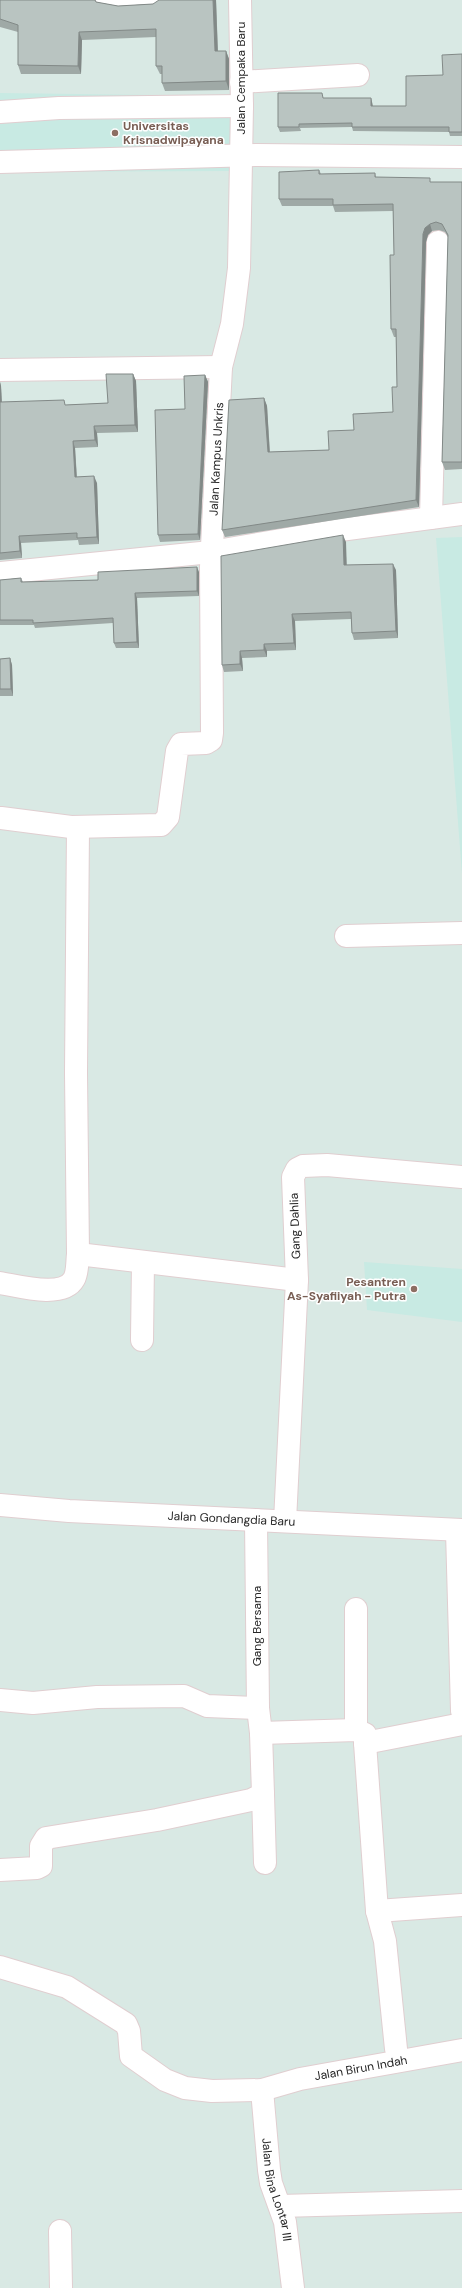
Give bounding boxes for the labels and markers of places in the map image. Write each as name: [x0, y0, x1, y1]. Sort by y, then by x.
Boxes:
place label: Universitas Krisnadwipayana: [123, 118, 224, 148]
marker: Universitas Krisnadwipayana: [110, 128, 120, 138]
place label: Pesantren As-Syafiiyah - Putra: [287, 1274, 406, 1304]
marker: Pesantren As-Syafiiyah - Putra: [409, 1284, 419, 1294]

